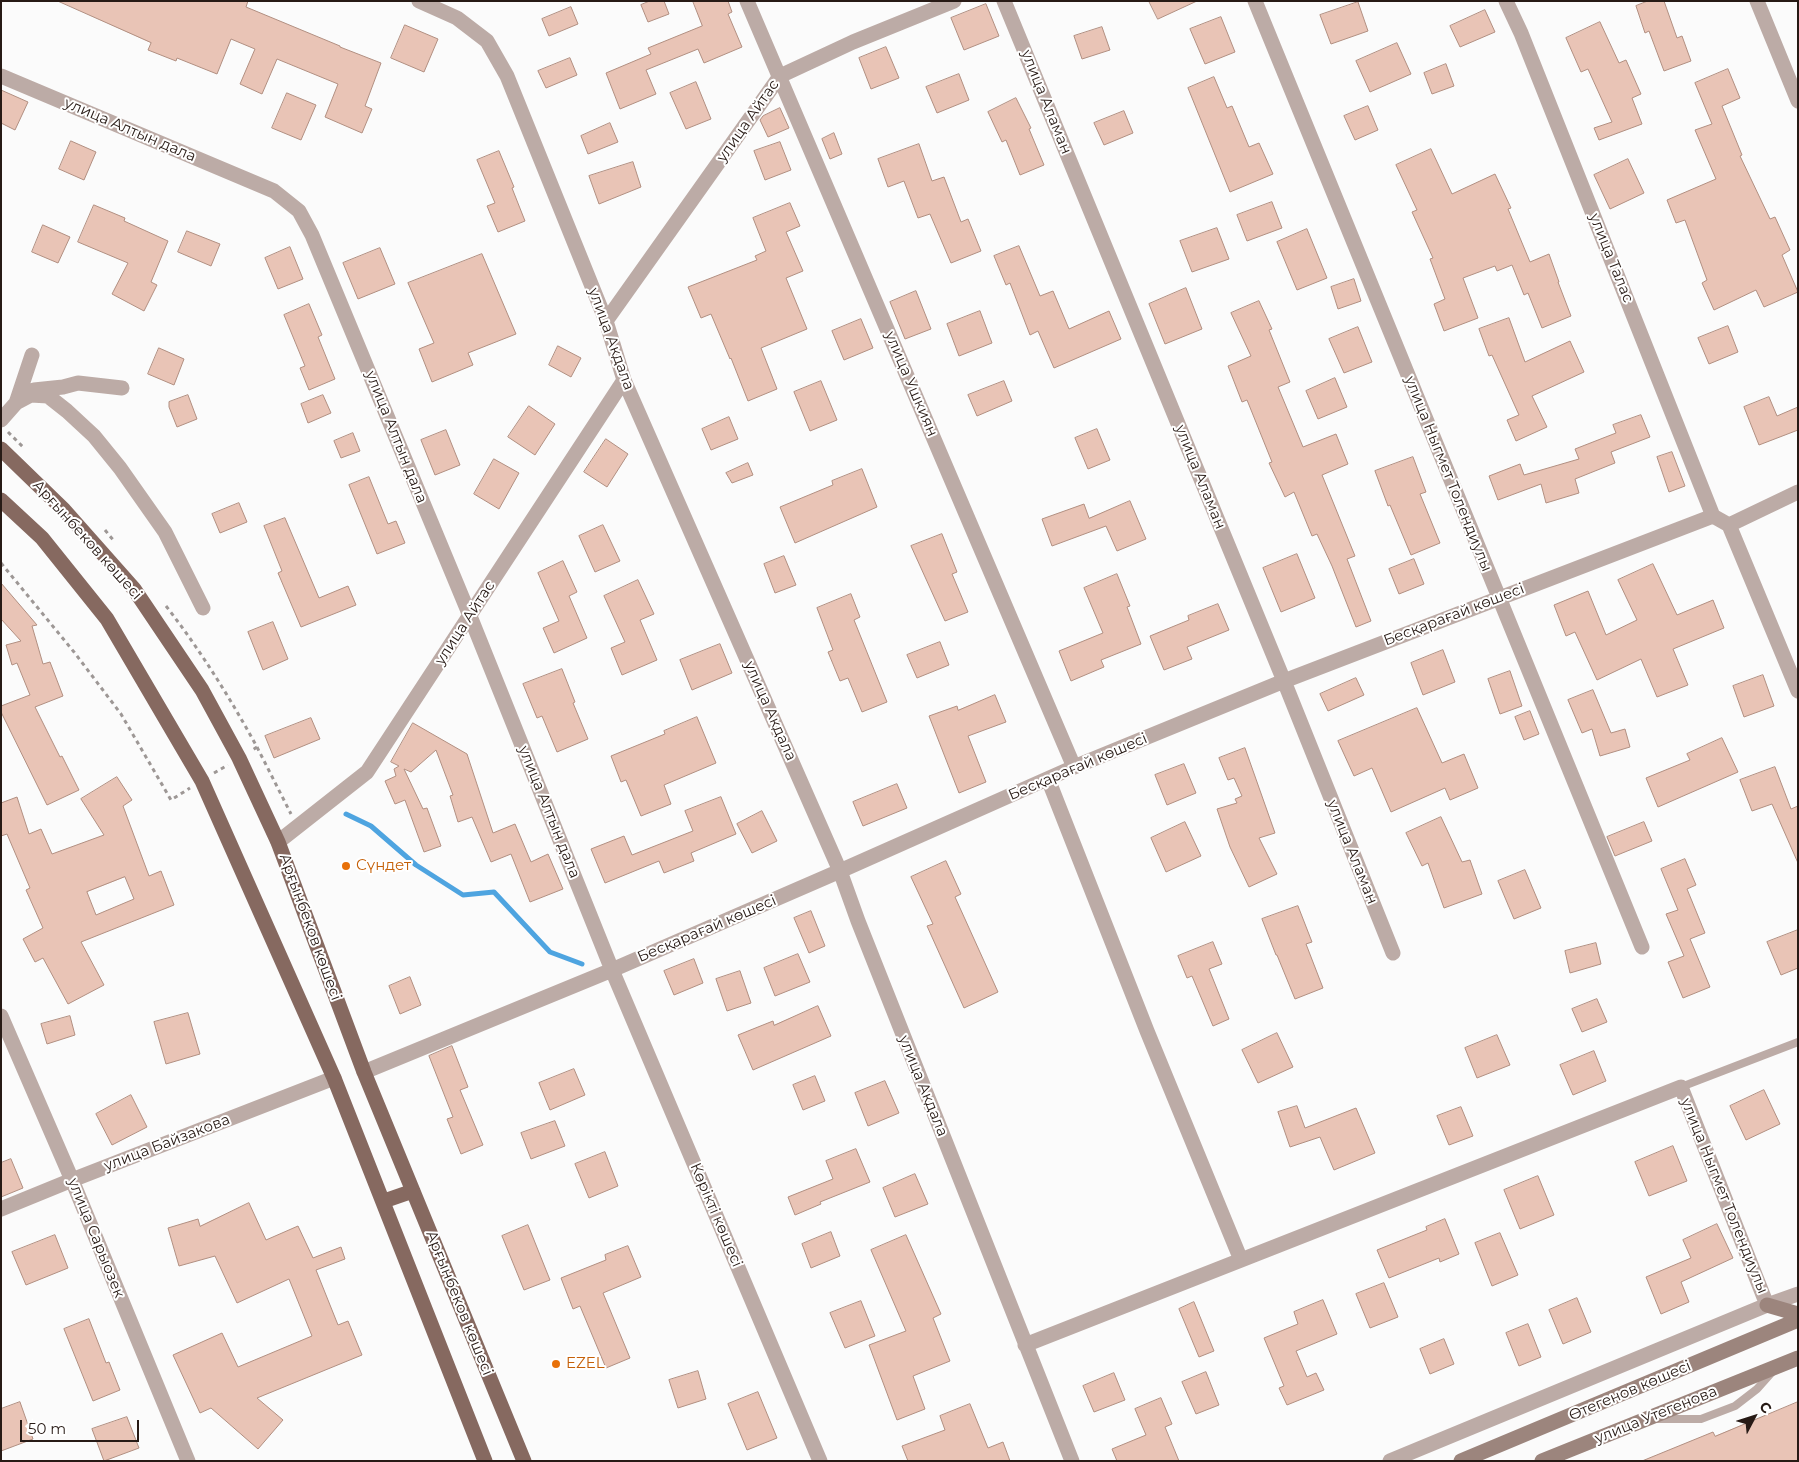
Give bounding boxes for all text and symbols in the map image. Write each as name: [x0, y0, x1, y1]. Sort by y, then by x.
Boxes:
street label: улица Аламан: [1017, 47, 1075, 157]
street label: улица Айтас: [713, 76, 783, 166]
street label: улица Алтын дала: [62, 94, 198, 166]
street label: улица Талас: [1585, 211, 1637, 305]
street label: улица Акдала: [584, 285, 638, 393]
street label: улица Ушкиян: [881, 329, 941, 439]
street label: улица Алтын дала: [361, 368, 431, 506]
street label: улица Ныгмет Толендиулы: [1400, 374, 1496, 574]
street label: улица Аламан: [1171, 422, 1229, 532]
street label: Арғынбеков көшесі: [29, 476, 145, 604]
street label: улица Айтас: [431, 578, 499, 668]
street label: Бесқарағай көшесі: [1381, 580, 1527, 650]
street label: улица Акдала: [740, 658, 800, 764]
street label: Бесқарағай көшесі: [1006, 730, 1150, 804]
street label: улица Алтын дала: [514, 743, 584, 881]
street label: улица Аламан: [1323, 797, 1381, 907]
street label: Арғынбеков көшесі: [275, 851, 345, 1003]
place label: Сүндет: [356, 857, 411, 875]
marker: Сүндет: [340, 860, 352, 872]
street label: Бесқарағай көшесі: [635, 892, 779, 966]
street label: улица Акдала: [895, 1033, 951, 1139]
street label: улица Ныгмет Толендиулы: [1676, 1096, 1772, 1296]
street label: улица Байзакова: [102, 1111, 232, 1175]
street label: Көрікті көшесі: [686, 1160, 746, 1270]
street label: улица Сарыозек: [64, 1175, 128, 1301]
street label: Арғынбеков көшесі: [422, 1228, 496, 1378]
place label: EZEL: [566, 1355, 605, 1373]
street label: Өтегенов көшесі: [1566, 1357, 1694, 1425]
marker: EZEL: [550, 1358, 562, 1370]
street label: улица Утегенова: [1592, 1382, 1720, 1448]
north arrow: [1729, 1392, 1779, 1442]
text: С: [1755, 1398, 1776, 1417]
scale bar: [22, 1410, 141, 1442]
text: 50 m: [28, 1419, 66, 1438]

